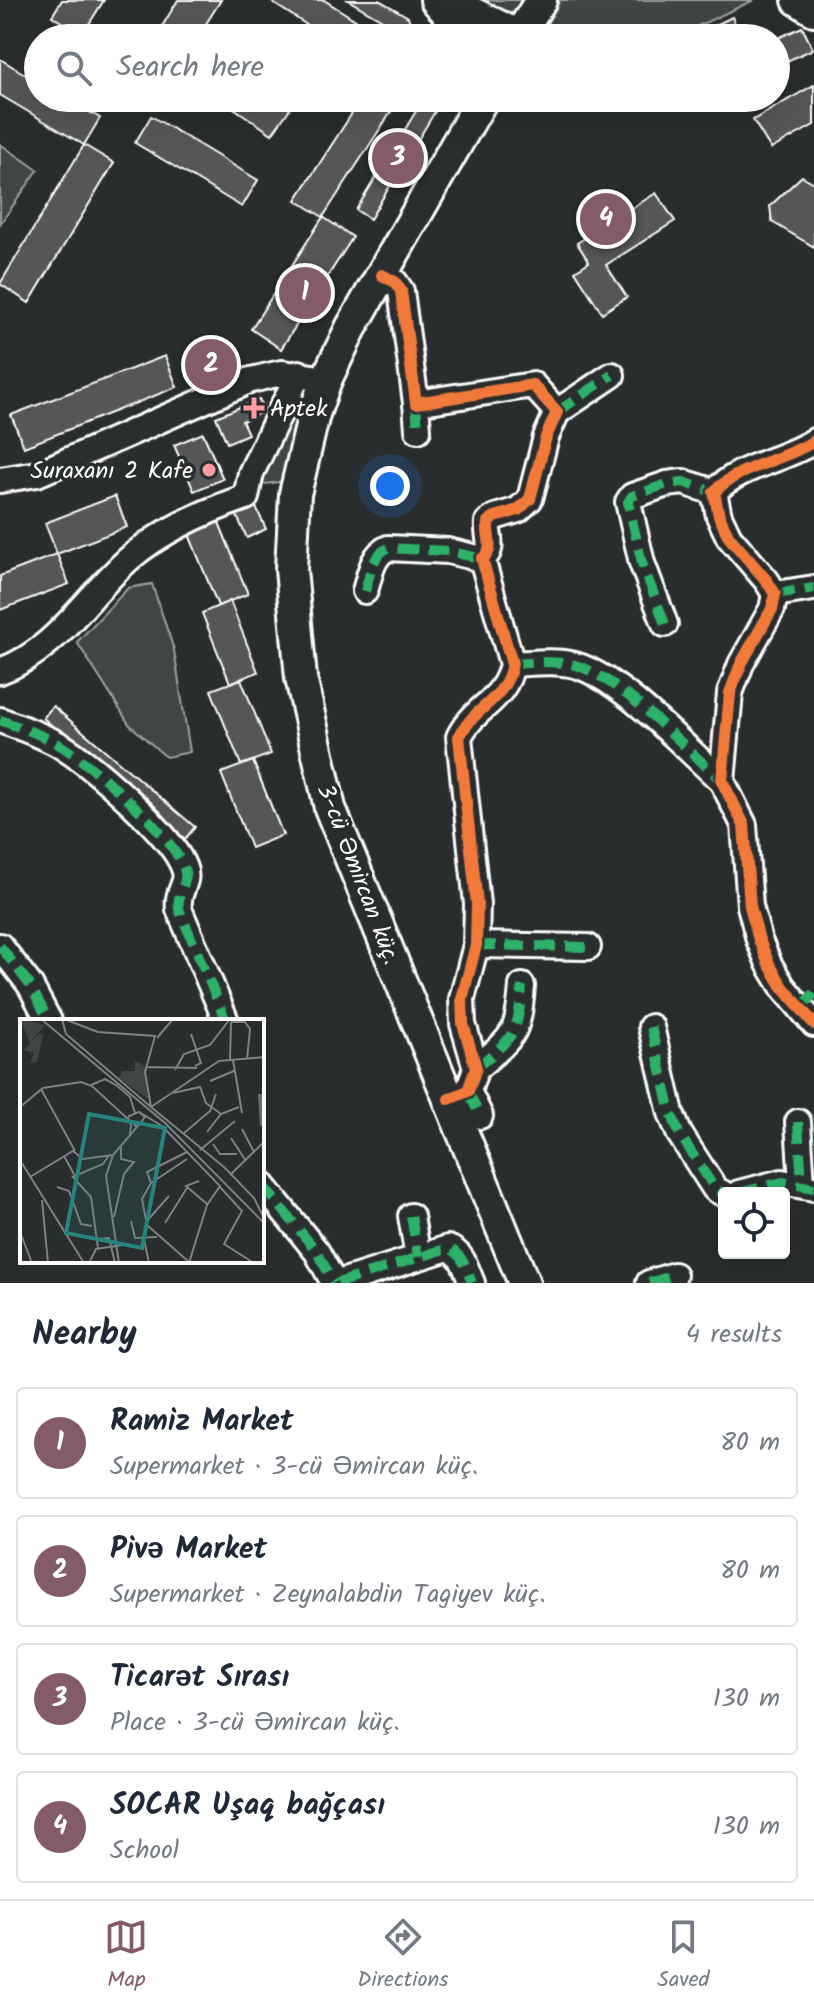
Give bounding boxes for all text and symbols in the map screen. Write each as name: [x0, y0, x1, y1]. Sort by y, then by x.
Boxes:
search box: [24, 24, 790, 112]
text: Search here: [116, 44, 264, 92]
icon: search: [52, 46, 96, 90]
pin: 3: [372, 128, 424, 188]
pin: 4: [580, 189, 632, 249]
pin: 1: [279, 263, 331, 323]
pin: 2: [185, 335, 237, 395]
place label: Aptek: [270, 390, 328, 429]
marker: Aptek: [245, 399, 263, 417]
place label: Suraxanı 2 Kafe: [31, 452, 193, 491]
marker: Suraxanı 2 Kafe: [200, 461, 218, 479]
your location: [370, 466, 410, 506]
street label: 3-cü Əmircan küç.: [305, 778, 410, 971]
inset map: [20, 1019, 264, 1263]
map controls: [718, 1187, 790, 1259]
button: locate: [718, 1187, 790, 1259]
text: Nearby: [32, 1308, 137, 1362]
text: 4 results: [686, 1314, 782, 1356]
text: Ramiz Market: [110, 1398, 293, 1446]
text: 1: [56, 1422, 64, 1464]
text: 80 m: [720, 1422, 780, 1464]
text: Supermarket · 3-cü Əmircan küç.: [110, 1446, 478, 1488]
text: Pivə Market: [110, 1526, 267, 1574]
text: 2: [52, 1550, 68, 1592]
text: 80 m: [720, 1550, 780, 1592]
text: Supermarket · Zeynalabdin Tagiyev küç.: [110, 1574, 546, 1616]
text: Ticarət Sırası: [110, 1654, 289, 1702]
text: 3: [53, 1678, 67, 1720]
text: 130 m: [713, 1678, 780, 1720]
text: Place · 3-cü Əmircan küç.: [110, 1702, 400, 1744]
text: SOCAR Uşaq bağçası: [110, 1782, 385, 1830]
text: 4: [53, 1806, 67, 1848]
text: 130 m: [713, 1806, 780, 1848]
text: School: [110, 1830, 179, 1872]
tab: Map: [104, 1915, 148, 1998]
tab: Directions: [357, 1915, 449, 1998]
tab: Saved: [657, 1915, 710, 1998]

